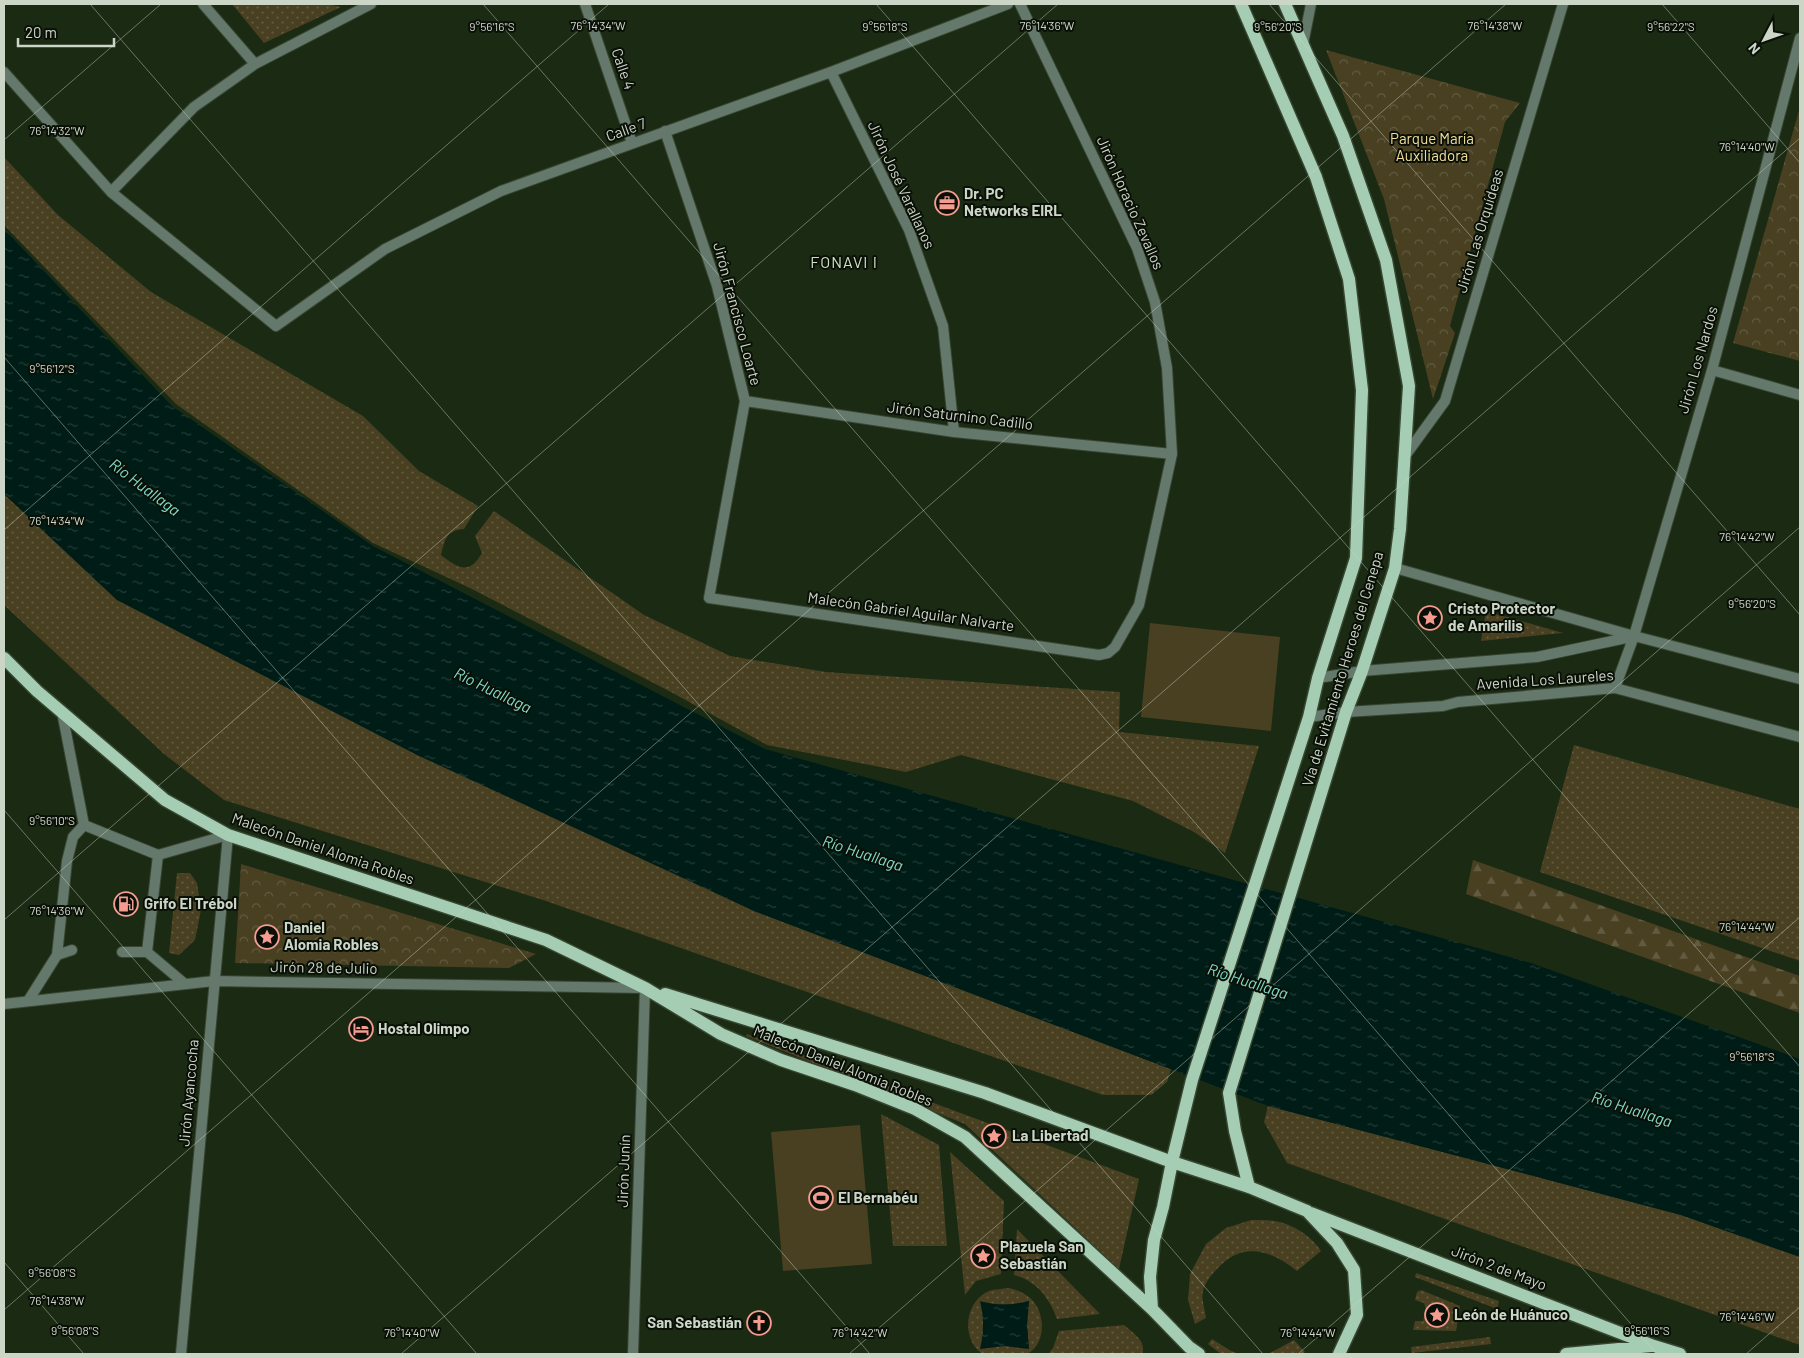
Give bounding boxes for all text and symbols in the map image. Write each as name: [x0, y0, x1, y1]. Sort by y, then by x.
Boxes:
scale bar: [18, 15, 114, 47]
north arrow: [1739, 15, 1789, 65]
text: 76°14'34"W: [571, 18, 626, 32]
text: 76°14'36"W: [1020, 18, 1075, 32]
text: 76°14'38"W: [1468, 18, 1523, 32]
text: 9°56'16"S: [469, 19, 515, 33]
text: 9°56'18"S: [862, 19, 908, 33]
text: 9°56'20"S: [1254, 19, 1302, 33]
text: 9°56'22"S: [1647, 19, 1695, 33]
text: 20 m: [25, 23, 57, 41]
text: N: [1744, 40, 1763, 58]
street label: Calle 4: [608, 45, 639, 92]
street label: Calle 7: [603, 113, 648, 145]
street label: Jirón José Varallanos: [864, 118, 939, 251]
text: 76°14'32"W: [30, 123, 85, 137]
park label: Parque María Auxiliadora: [1390, 129, 1474, 164]
street label: Jirón Horacio Zevallos: [1093, 133, 1168, 272]
text: 76°14'40"W: [1719, 139, 1775, 153]
street label: Jirón Las Orquídeas: [1452, 167, 1506, 295]
place label: Dr. PC Networks EIRL: [964, 184, 1062, 219]
office icon: Dr. PC Networks EIRL: [934, 190, 960, 216]
street label: Jirón Francisco Loarte: [710, 240, 766, 387]
district label: FONAVI I: [810, 252, 878, 271]
street label: Jirón Los Nardos: [1673, 304, 1721, 415]
text: 9°56'12"S: [29, 361, 75, 375]
street label: Jirón Saturnino Cadillo: [886, 397, 1034, 433]
water label: Río Huallaga: [106, 454, 184, 519]
text: 76°14'34"W: [30, 513, 85, 527]
text: 76°14'42"W: [1719, 529, 1775, 543]
street label: Vía de Evitamiento Heroes del Cenepa: [1298, 549, 1386, 788]
street label: Malecón Gabriel Aguilar Nalvarte: [807, 588, 1016, 634]
text: 9°56'20"S: [1728, 596, 1776, 610]
place label: Cristo Protector de Amarilis: [1448, 599, 1556, 634]
place icon: Cristo Protector de Amarilis: [1417, 605, 1443, 631]
water label: Río Huallaga: [451, 663, 535, 716]
street label: Avenida Los Laureles: [1476, 665, 1614, 693]
street label: Malecón Daniel Alomia Robles: [230, 808, 417, 888]
text: 9°56'10"S: [29, 813, 75, 827]
water label: Río Huallaga: [820, 831, 906, 874]
fuel station icon: Grifo El Trébol: [113, 891, 139, 917]
place label: Grifo El Trébol: [144, 894, 237, 912]
text: 76°14'36"W: [30, 903, 85, 917]
place label: Daniel Alomia Robles: [284, 918, 379, 953]
text: 76°14'44"W: [1719, 919, 1775, 933]
place icon: Daniel Alomia Robles: [254, 924, 280, 950]
street label: Jirón 28 de Julio: [270, 957, 378, 977]
water label: Río Huallaga: [1205, 959, 1291, 1002]
hotel icon: Hostal Olimpo: [348, 1016, 374, 1042]
place label: Hostal Olimpo: [378, 1019, 470, 1037]
street label: Malecón Daniel Alomia Robles: [751, 1021, 936, 1109]
street label: Jirón Ayancocha: [174, 1039, 202, 1147]
text: 9°56'18"S: [1729, 1049, 1775, 1063]
water label: Río Huallaga: [1589, 1087, 1675, 1130]
place icon: La Libertad: [981, 1123, 1007, 1149]
place label: La Libertad: [1012, 1126, 1089, 1144]
street label: Jirón Junín: [613, 1134, 633, 1208]
sports icon: El Bernabéu: [808, 1185, 834, 1211]
place label: El Bernabéu: [838, 1188, 918, 1206]
place label: Plazuela San Sebastián: [1000, 1237, 1083, 1272]
street label: Jirón 2 de Mayo: [1449, 1241, 1549, 1293]
place icon: Plazuela San Sebastián: [970, 1243, 996, 1269]
text: 9°56'08"S: [28, 1265, 76, 1279]
text: 76°14'38"W: [30, 1293, 85, 1307]
place icon: León de Huánuco: [1424, 1302, 1450, 1328]
place label: León de Huánuco: [1454, 1305, 1568, 1323]
text: 76°14'46"W: [1719, 1309, 1775, 1323]
church icon: San Sebastián: [746, 1310, 772, 1336]
place label: San Sebastián: [647, 1313, 742, 1331]
text: 9°56'08"S: [51, 1323, 99, 1337]
text: 9°56'16"S: [1624, 1323, 1670, 1337]
text: 76°14'40"W: [384, 1325, 440, 1339]
text: 76°14'42"W: [832, 1325, 888, 1339]
text: 76°14'44"W: [1280, 1325, 1336, 1339]

